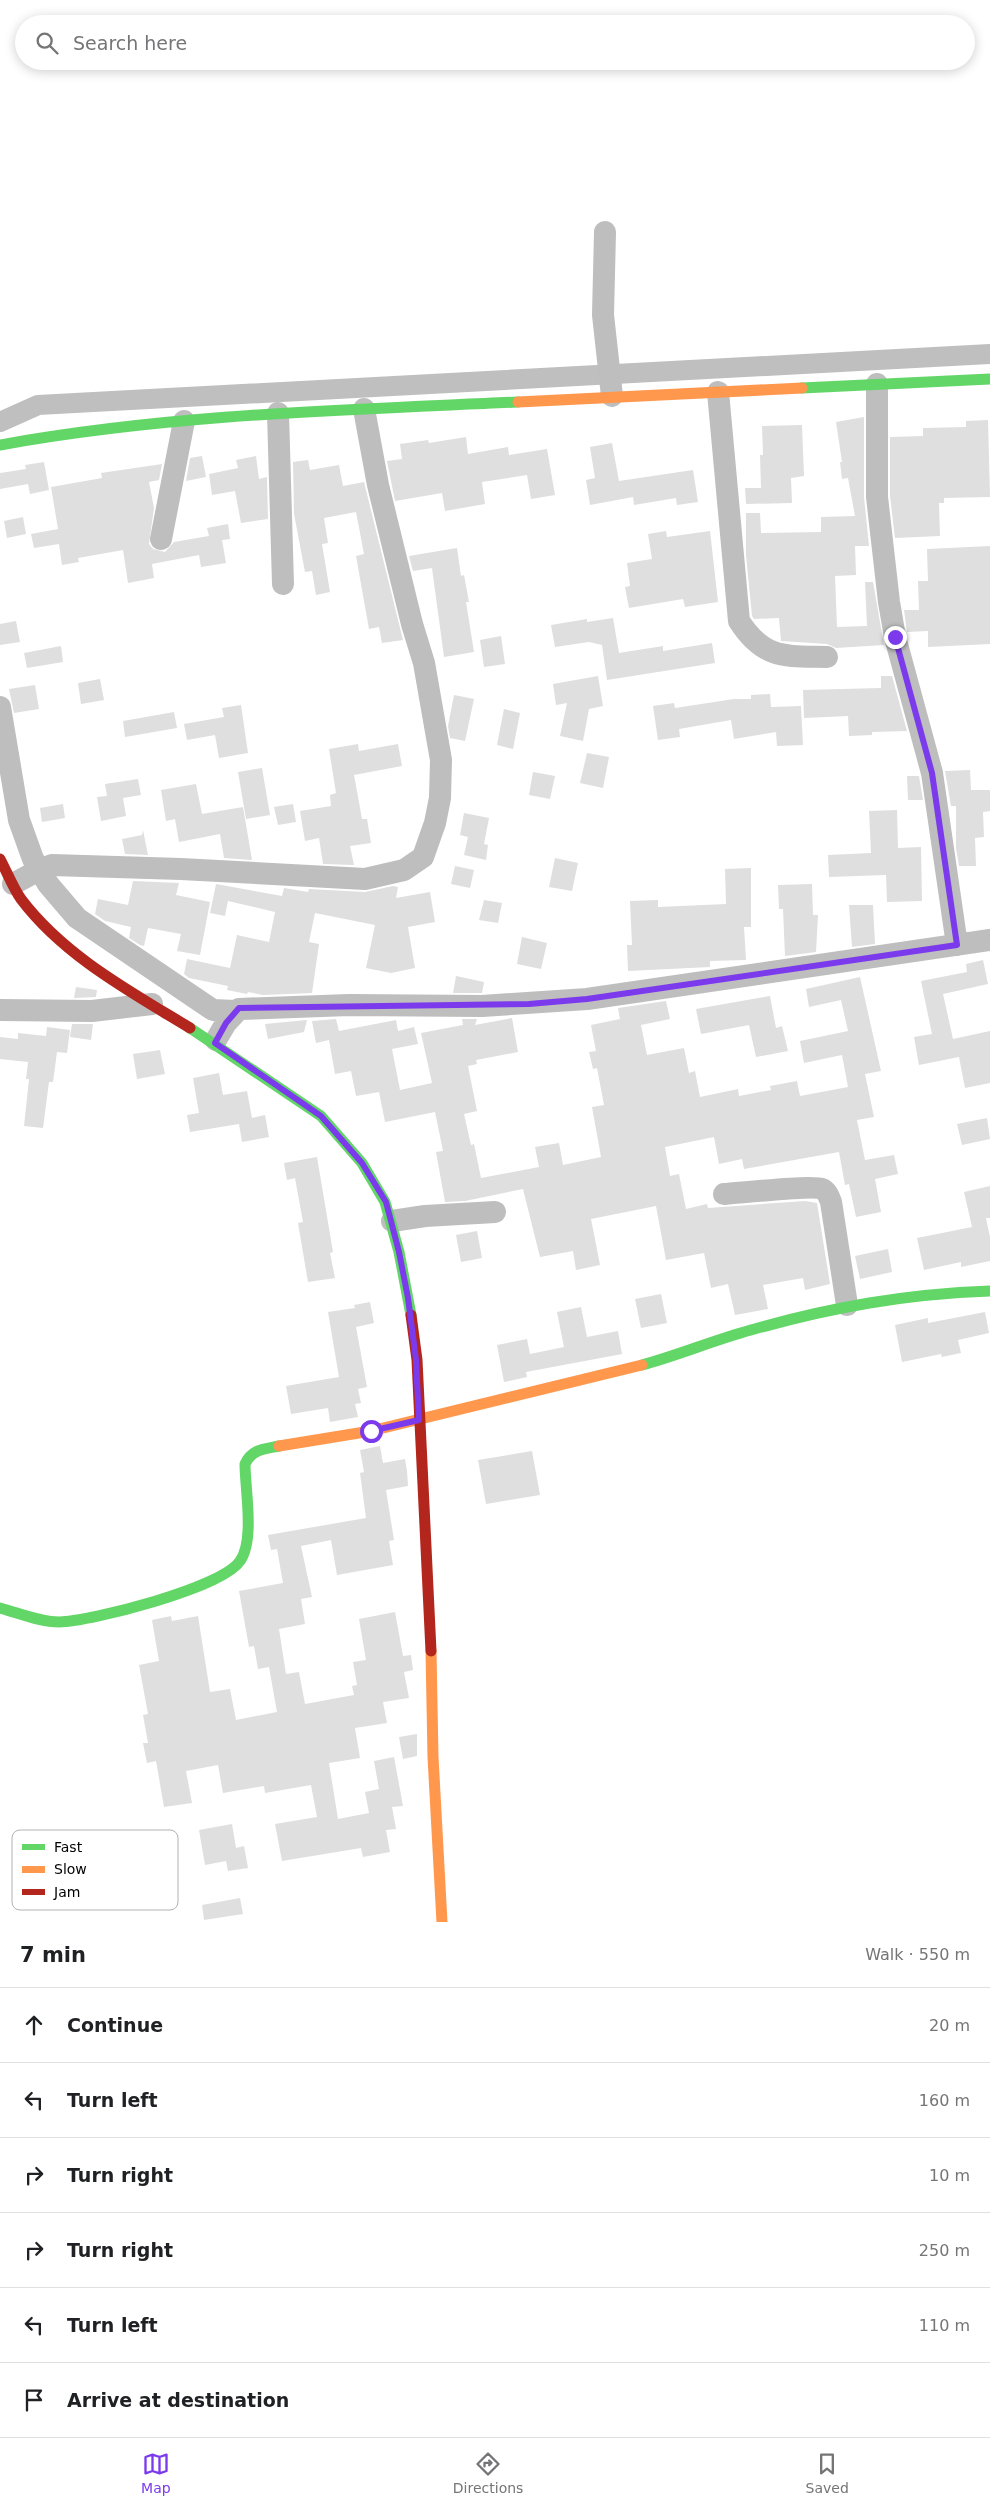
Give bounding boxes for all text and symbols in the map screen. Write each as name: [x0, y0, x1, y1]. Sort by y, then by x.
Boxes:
search box: [15, 15, 975, 70]
icon: search: [33, 29, 61, 57]
text: Search here: [73, 32, 187, 54]
route end: [884, 626, 907, 649]
route start: [360, 1420, 383, 1443]
legend: [12, 1830, 178, 1910]
text: Fast: [54, 1839, 83, 1855]
text: Slow: [54, 1861, 87, 1877]
text: Jam: [53, 1884, 80, 1900]
text: 7 min: [20, 1943, 86, 1967]
text: Walk · 550 m: [865, 1945, 970, 1964]
icon: ahead: [20, 2011, 48, 2039]
text: Continue: [67, 2014, 163, 2036]
text: 20 m: [929, 2016, 970, 2035]
icon: left: [20, 2086, 48, 2114]
text: Turn left: [67, 2089, 158, 2111]
text: 160 m: [919, 2091, 970, 2110]
icon: right: [20, 2161, 48, 2189]
text: Turn right: [67, 2164, 173, 2186]
text: 10 m: [929, 2166, 970, 2185]
icon: right: [20, 2236, 48, 2264]
text: Turn right: [67, 2239, 173, 2261]
text: 250 m: [919, 2241, 970, 2260]
icon: left: [20, 2311, 48, 2339]
text: Turn left: [67, 2314, 158, 2336]
text: 110 m: [919, 2316, 970, 2335]
icon: arrive: [20, 2386, 48, 2414]
text: Arrive at destination: [67, 2389, 289, 2411]
tab: Map: [141, 2450, 171, 2496]
tab: Directions: [453, 2450, 523, 2496]
tab: Saved: [806, 2450, 849, 2496]

